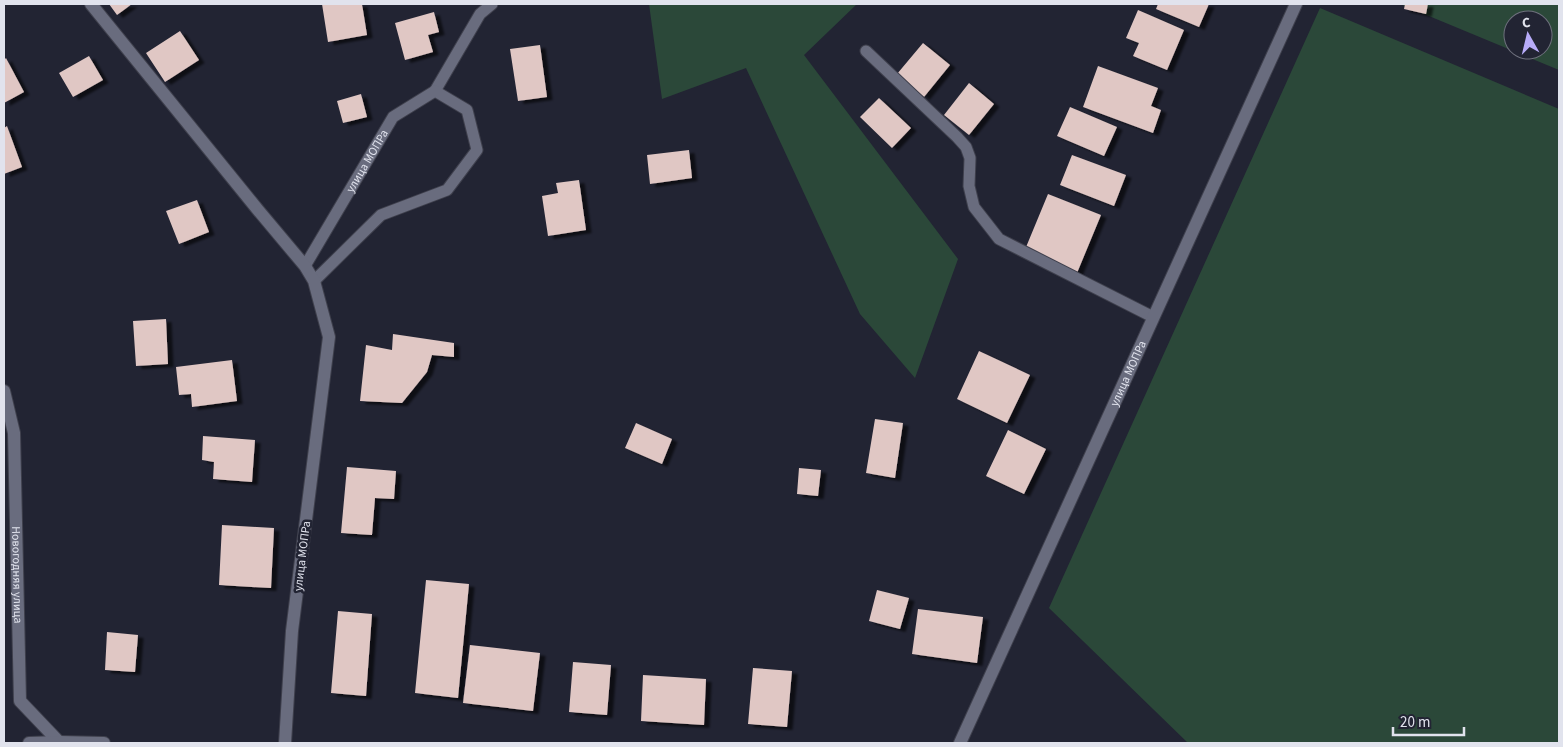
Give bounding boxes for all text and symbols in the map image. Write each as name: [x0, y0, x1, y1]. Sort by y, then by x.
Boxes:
north arrow: [1503, 10, 1553, 60]
text: С: [1521, 13, 1532, 34]
street label: улица МОПРа: [342, 126, 393, 196]
street label: улица МОПРа: [1106, 338, 1151, 409]
street label: улица МОПРа: [290, 520, 315, 592]
street label: Новогодняя улица: [7, 526, 26, 624]
scale bar: [1393, 704, 1464, 736]
text: 20 m: [1400, 712, 1430, 733]

